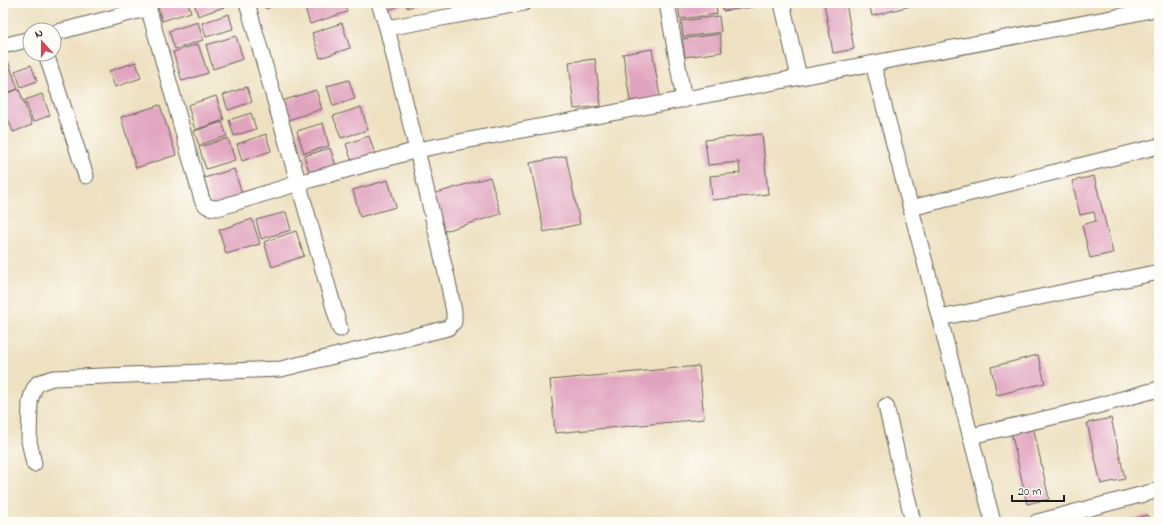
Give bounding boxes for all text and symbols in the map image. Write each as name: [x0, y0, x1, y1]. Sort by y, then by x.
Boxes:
north arrow: [22, 22, 62, 62]
text: N: [32, 25, 45, 42]
scale bar: [1012, 477, 1064, 503]
text: 20 m: [1018, 483, 1041, 501]

